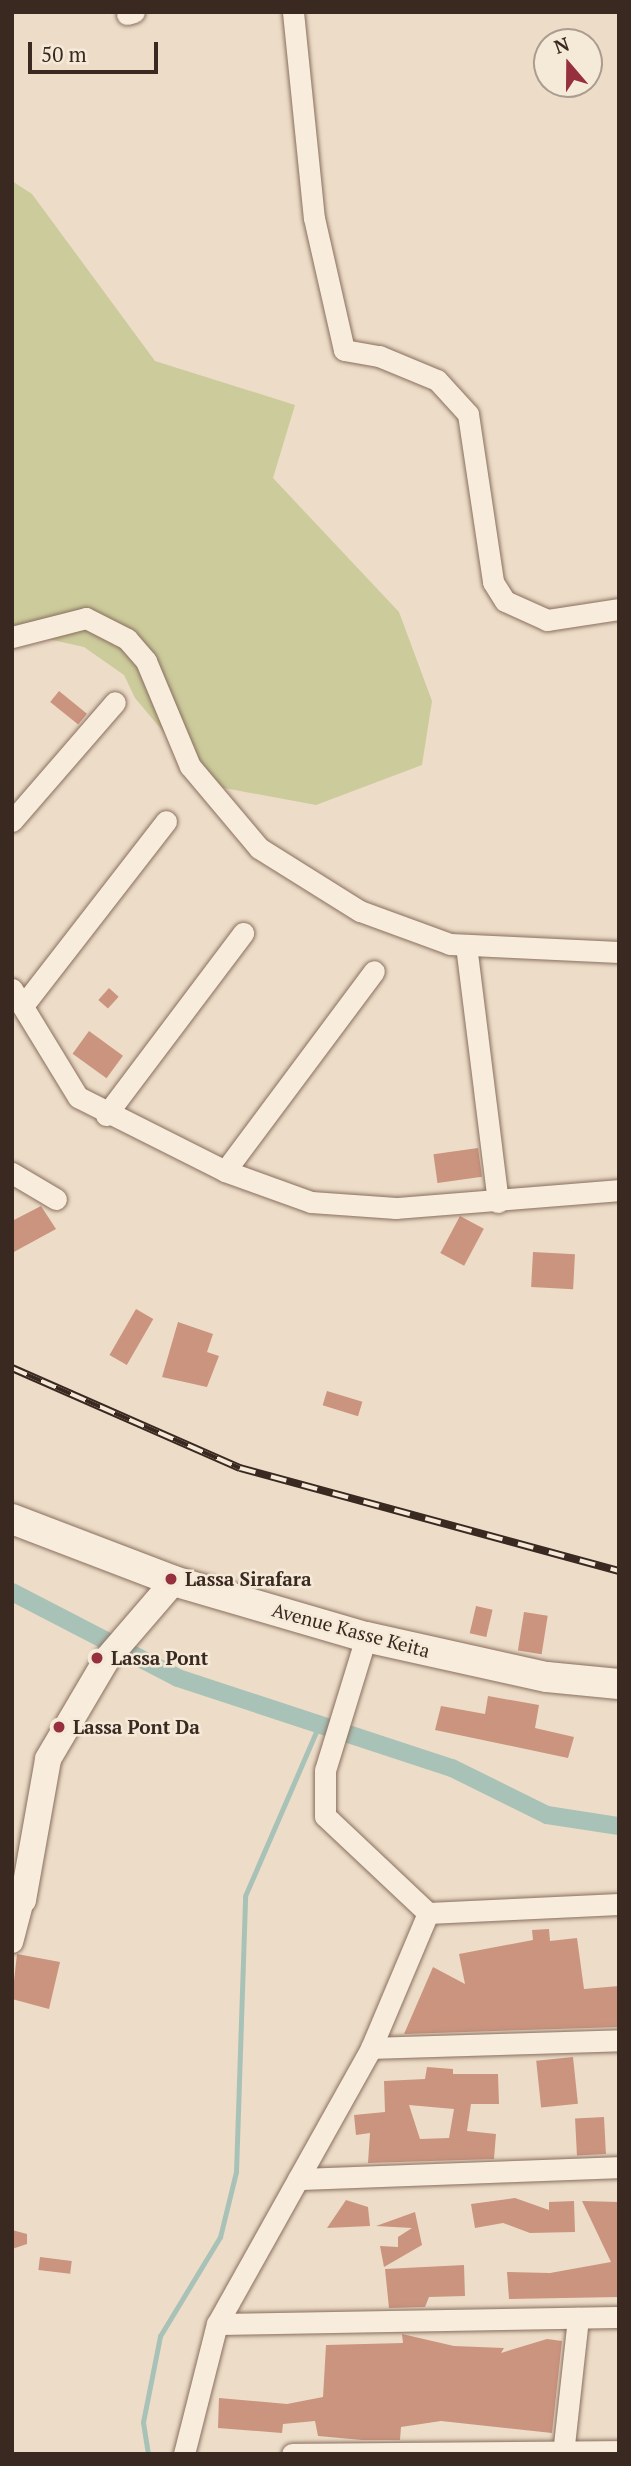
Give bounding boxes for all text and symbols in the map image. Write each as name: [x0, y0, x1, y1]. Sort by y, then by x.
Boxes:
scale bar: [32, 28, 161, 72]
north arrow: [533, 28, 603, 98]
text: N: [550, 30, 572, 59]
text: 50 m: [41, 40, 87, 68]
place label: Lassa Sirafara: [185, 1568, 312, 1590]
marker: Lassa Sirafara: [163, 1571, 179, 1587]
street label: Avenue Kasse Keita: [270, 1598, 432, 1662]
place label: Lassa Pont: [111, 1647, 208, 1669]
marker: Lassa Pont: [89, 1650, 105, 1666]
place label: Lassa Pont Da: [73, 1716, 200, 1738]
marker: Lassa Pont Da: [51, 1719, 67, 1735]

